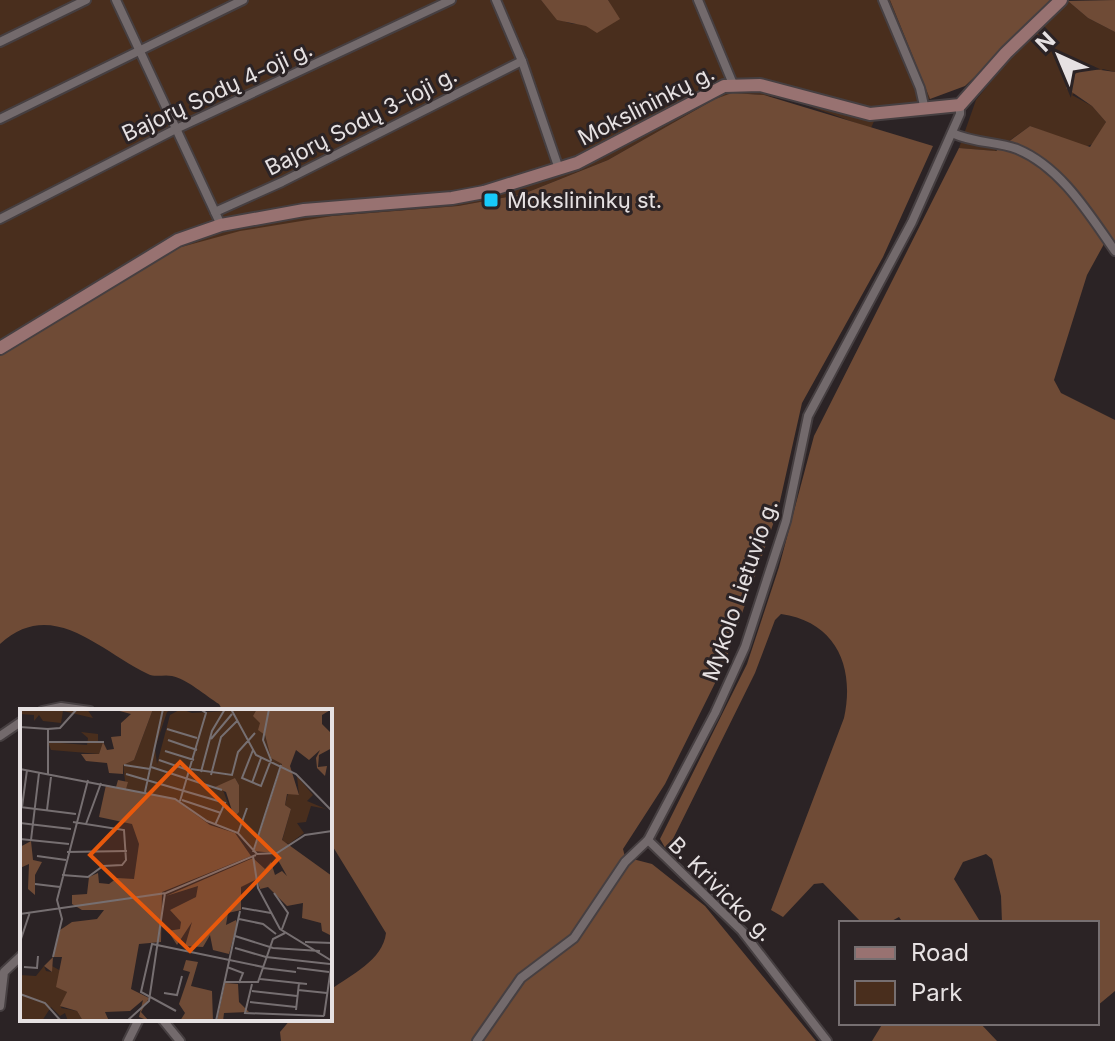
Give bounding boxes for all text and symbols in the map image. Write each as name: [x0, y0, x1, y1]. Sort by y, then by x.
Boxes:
north arrow: [1019, 16, 1099, 96]
text: N: [1030, 26, 1060, 57]
street label: Bajorų Sodų 4-oji g.: [118, 35, 316, 147]
street label: Mokslininkų g.: [573, 59, 719, 151]
street label: Bajorų Sodų 3-ioji g.: [261, 61, 461, 181]
place label: Mokslininkų st.: [507, 187, 662, 213]
marker: Mokslininkų st.: [482, 191, 500, 209]
street label: Mykolo Lietuvio g.: [697, 496, 783, 684]
inset map: [20, 709, 332, 1021]
street label: B. Krivicko g.: [663, 831, 779, 947]
legend: [839, 921, 1099, 1025]
text: Road: [911, 938, 969, 967]
text: Park: [911, 978, 962, 1007]

